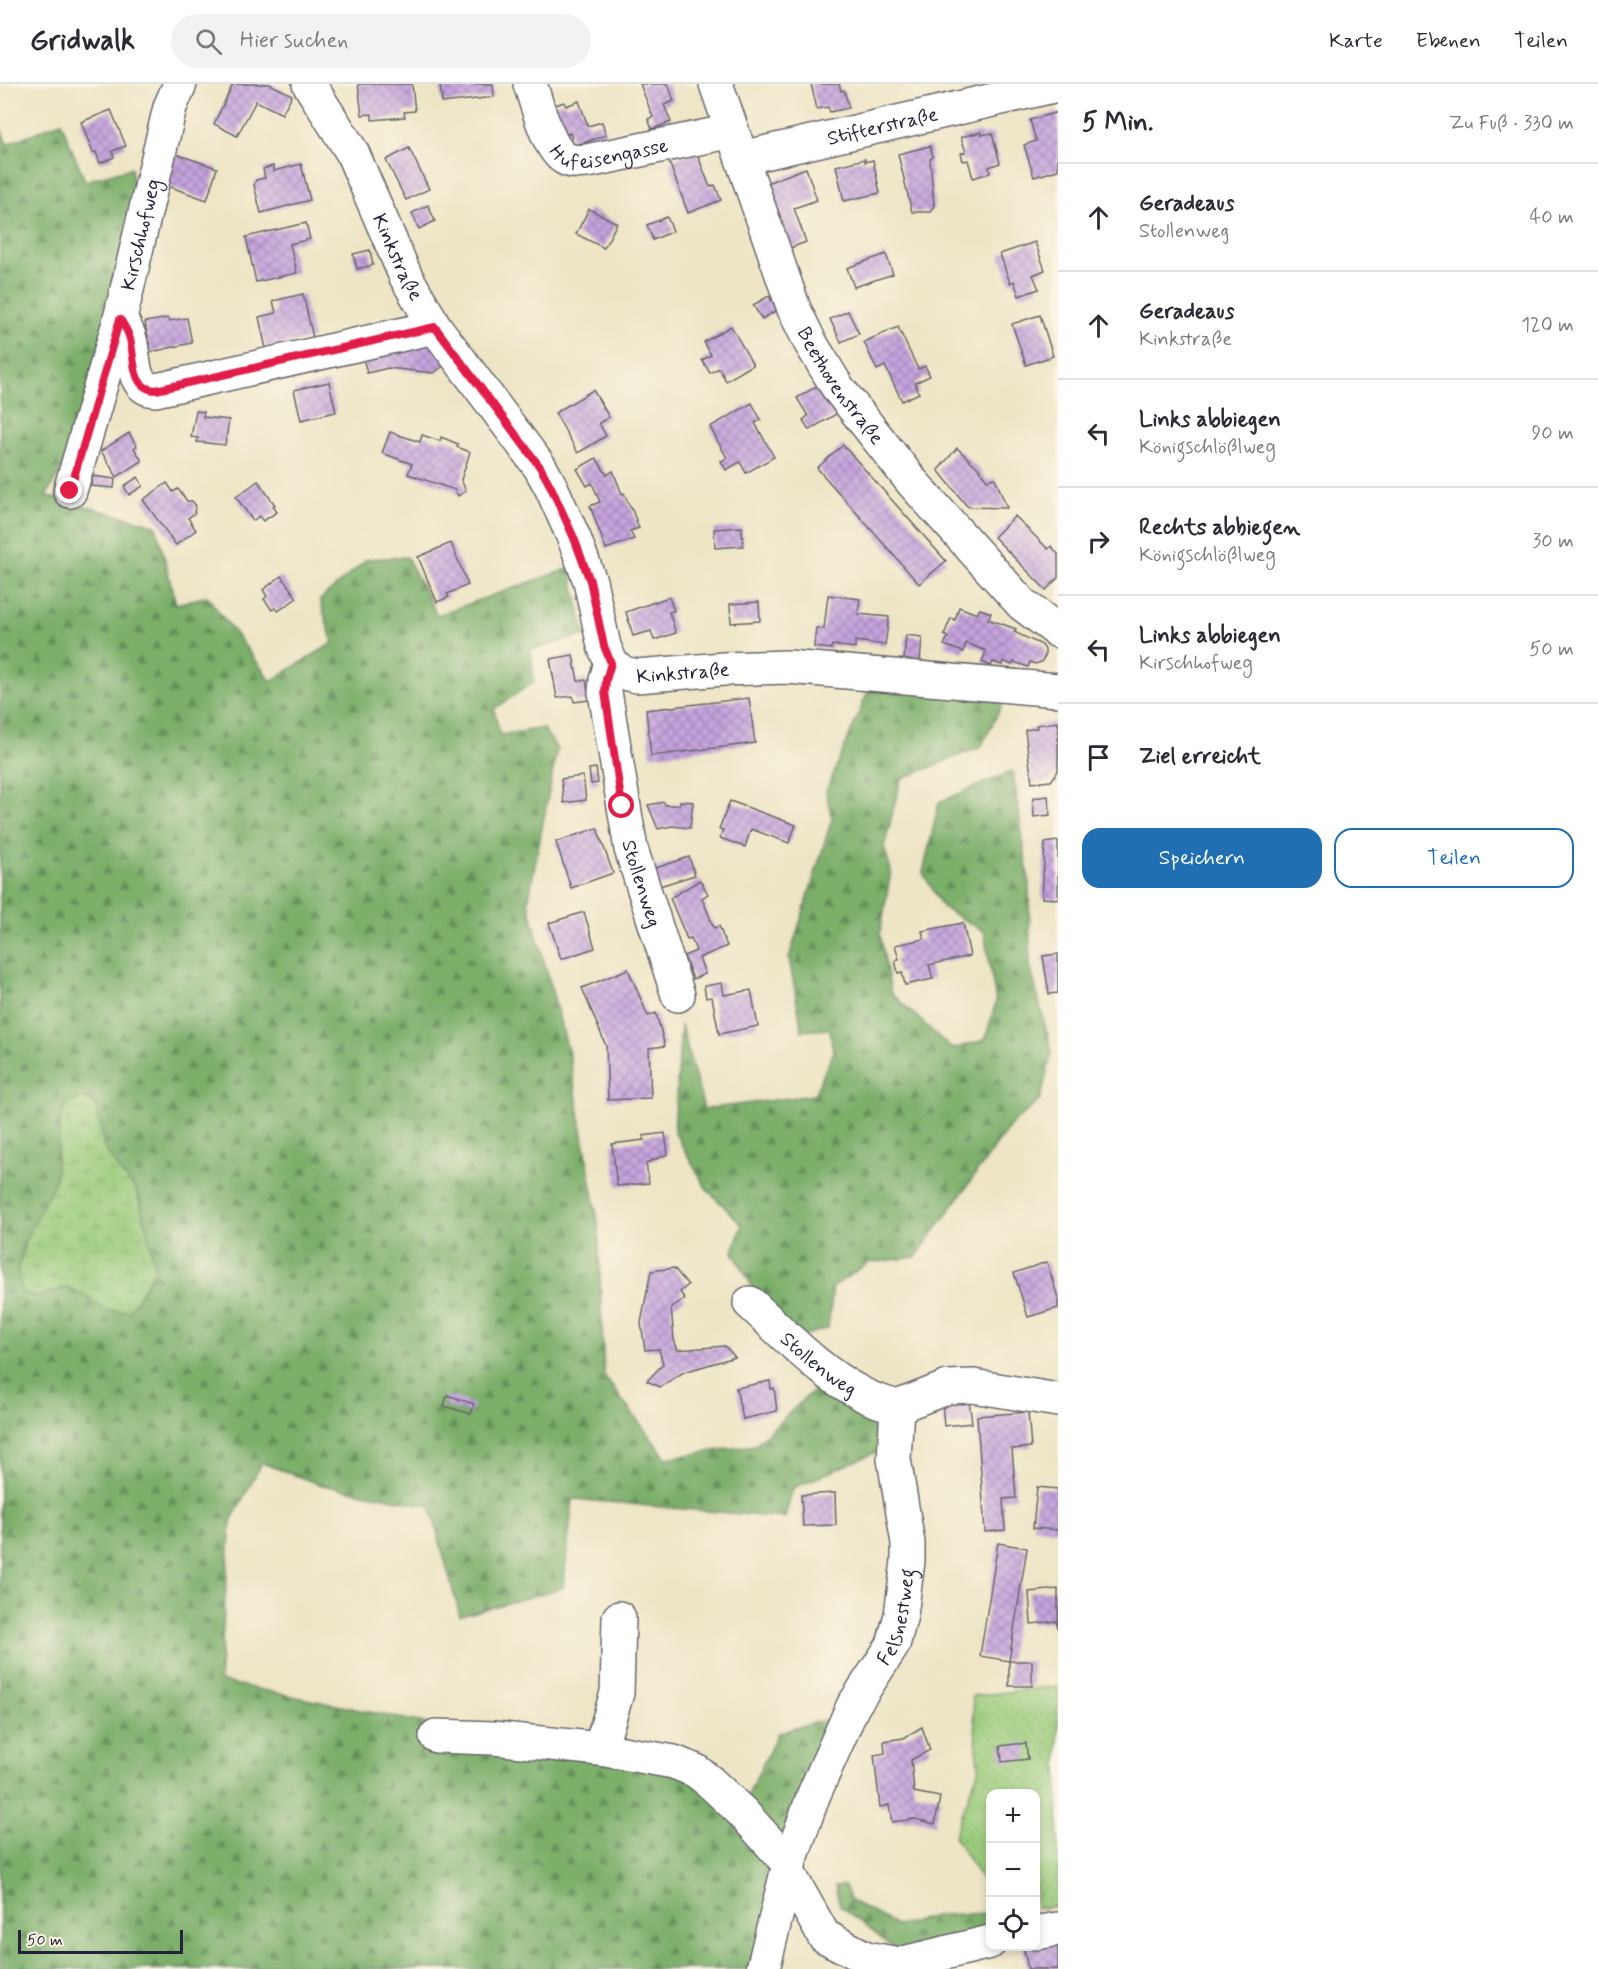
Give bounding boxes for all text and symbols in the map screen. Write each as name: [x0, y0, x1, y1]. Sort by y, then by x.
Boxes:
search box: [171, 14, 591, 68]
text: Gridwalk: [30, 23, 135, 60]
icon: search: [192, 25, 225, 58]
text: Hier suchen: [240, 27, 348, 55]
text: Karte: [1329, 27, 1383, 55]
text: Ebenen: [1416, 27, 1481, 55]
text: Teilen: [1514, 27, 1568, 55]
street label: Stifterstraße: [825, 101, 941, 153]
text: 5 Min.: [1082, 106, 1153, 140]
text: Zu Fuß · 330 m: [1449, 110, 1574, 137]
street label: Hufeisengasse: [542, 133, 671, 177]
street label: Kirschhofweg: [115, 176, 169, 293]
text: Geradeaus: [1139, 190, 1234, 218]
icon: ahead: [1082, 201, 1115, 234]
text: 40 m: [1530, 204, 1574, 231]
street label: Kinkstraße: [365, 210, 429, 306]
text: Stollenweg: [1139, 218, 1229, 245]
text: Geradeaus: [1139, 298, 1234, 326]
icon: ahead: [1082, 309, 1115, 342]
text: 120 m: [1521, 312, 1574, 339]
street label: Beethovenstraße: [790, 323, 890, 451]
text: Kinkstraße: [1139, 326, 1232, 353]
text: Links abbiegen: [1139, 406, 1281, 434]
icon: left: [1082, 417, 1115, 450]
text: 90 m: [1531, 420, 1574, 447]
text: Königschlößlweg: [1139, 434, 1276, 461]
route end: [56, 477, 82, 503]
text: Rechts abbiegen: [1139, 514, 1300, 542]
icon: right: [1082, 525, 1115, 558]
text: 30 m: [1532, 528, 1574, 555]
text: Königschlößlweg: [1139, 542, 1276, 569]
text: Links abbiegen: [1139, 622, 1281, 650]
icon: left: [1082, 633, 1115, 666]
text: 50 m: [1529, 636, 1574, 663]
text: Kirschhofweg: [1139, 650, 1253, 677]
street label: Kinkstraße: [636, 657, 730, 691]
icon: arrive: [1082, 741, 1115, 774]
text: Ziel erreicht: [1139, 743, 1261, 771]
route start: [608, 792, 634, 818]
button: Speichern: [1082, 828, 1322, 888]
button: Teilen: [1334, 828, 1574, 888]
street label: Stollenweg: [615, 838, 667, 931]
street label: Stollenweg: [774, 1326, 861, 1403]
street label: Felsnestweg: [871, 1567, 924, 1671]
map controls: [986, 1789, 1040, 1951]
button: +: [986, 1789, 1040, 1843]
button: −: [986, 1843, 1040, 1897]
button: locate: [986, 1897, 1040, 1951]
scale bar: [18, 1927, 183, 1954]
text: 50 m: [27, 1930, 63, 1951]

